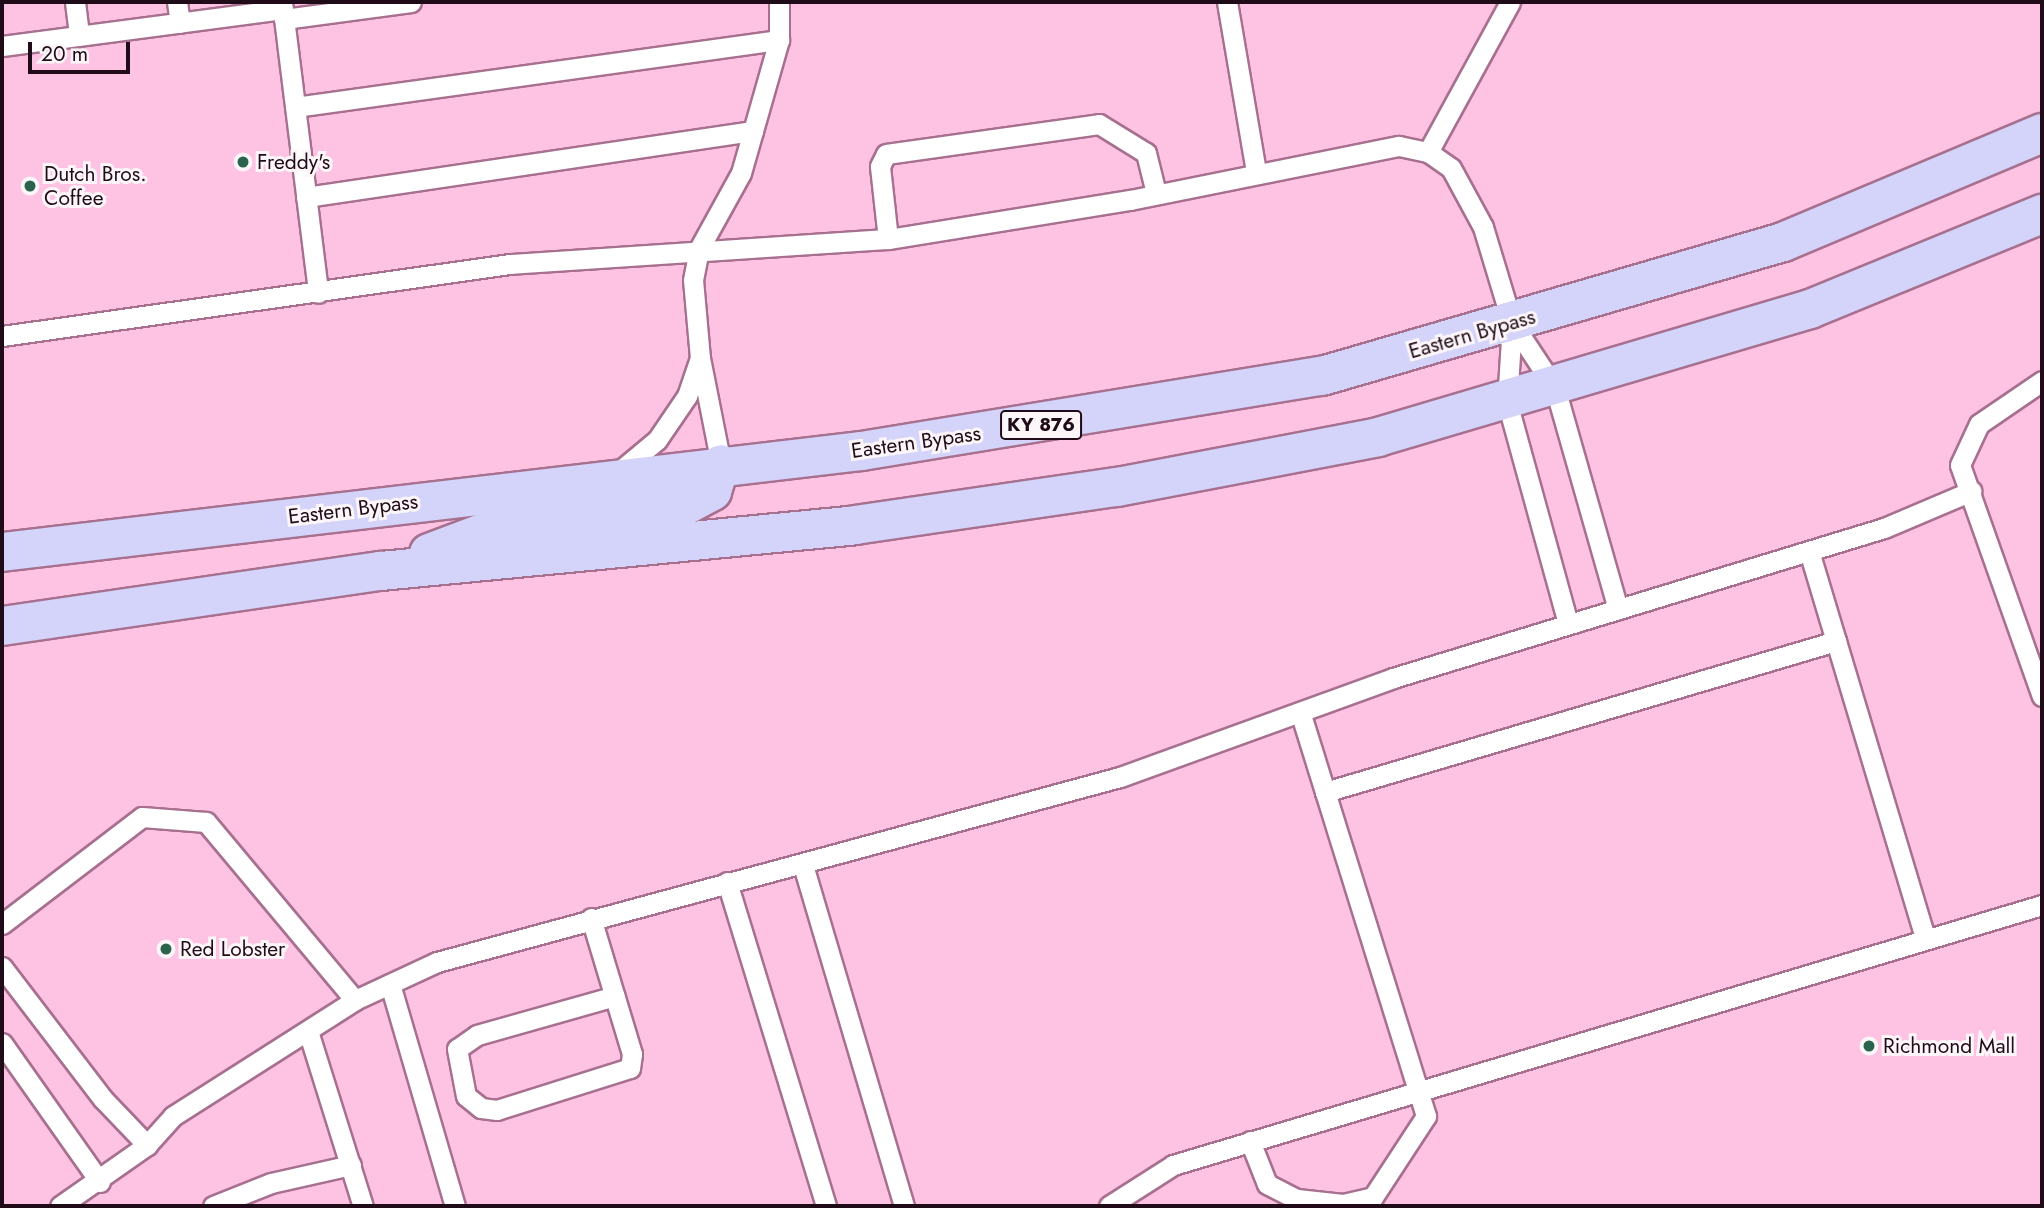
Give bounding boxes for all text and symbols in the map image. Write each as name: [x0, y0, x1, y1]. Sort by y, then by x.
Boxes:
scale bar: [32, 28, 133, 72]
text: 20 m: [41, 39, 88, 69]
place label: Freddy's: [257, 149, 330, 175]
marker: Freddy's: [235, 154, 251, 170]
place label: Dutch Bros. Coffee: [44, 161, 147, 211]
marker: Dutch Bros. Coffee: [22, 178, 38, 194]
street label: Eastern Bypass: [1406, 304, 1538, 364]
road number: KY 876: [999, 410, 1083, 440]
street label: Eastern Bypass: [850, 420, 982, 464]
street label: Eastern Bypass: [287, 489, 419, 529]
place label: Red Lobster: [180, 936, 285, 962]
marker: Red Lobster: [158, 941, 174, 957]
place label: Richmond Mall: [1883, 1033, 2015, 1059]
marker: Richmond Mall: [1861, 1038, 1877, 1054]

